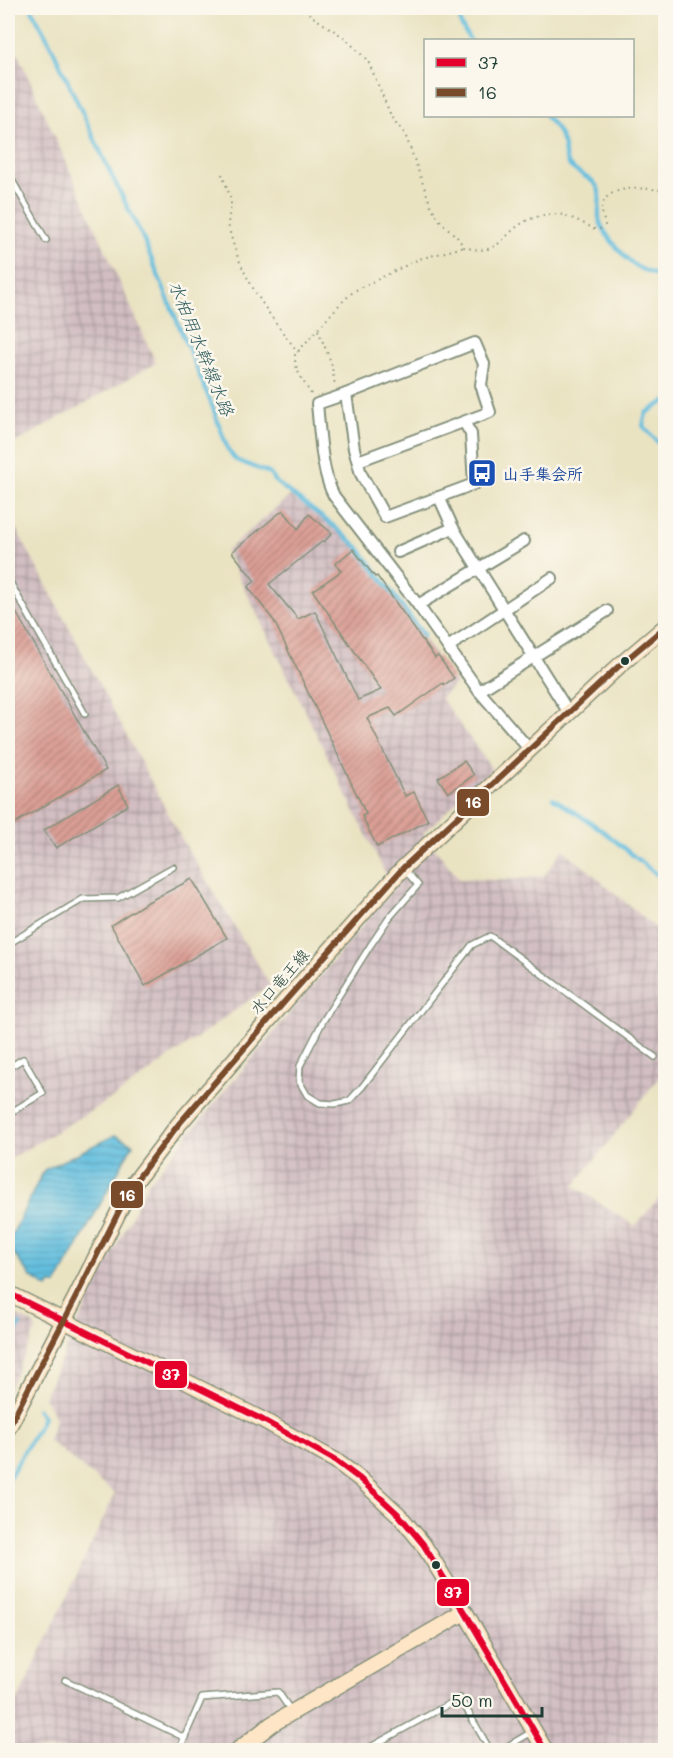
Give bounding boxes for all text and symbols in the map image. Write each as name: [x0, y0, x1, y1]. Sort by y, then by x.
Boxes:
legend: [424, 39, 634, 117]
text: 37: [478, 50, 499, 74]
text: 16: [478, 80, 497, 104]
water label: 水柏用水幹線水路: [164, 277, 240, 420]
bus stop icon: 山手集会所: [466, 457, 498, 489]
place label: 山手集会所: [503, 463, 583, 484]
unlabelled marker: [619, 655, 631, 667]
line badge: 16: [456, 788, 490, 817]
text: 16: [465, 791, 482, 812]
street label: 水口竜王線: [245, 944, 313, 1018]
line badge: 16: [110, 1180, 144, 1209]
text: 16: [119, 1184, 136, 1205]
line badge: 37: [154, 1360, 188, 1389]
text: 37: [162, 1363, 180, 1384]
unlabelled marker: [430, 1559, 442, 1571]
line badge: 37: [436, 1578, 470, 1607]
text: 37: [444, 1581, 462, 1602]
scale bar: [442, 1680, 542, 1718]
text: 50 m: [451, 1688, 493, 1712]

